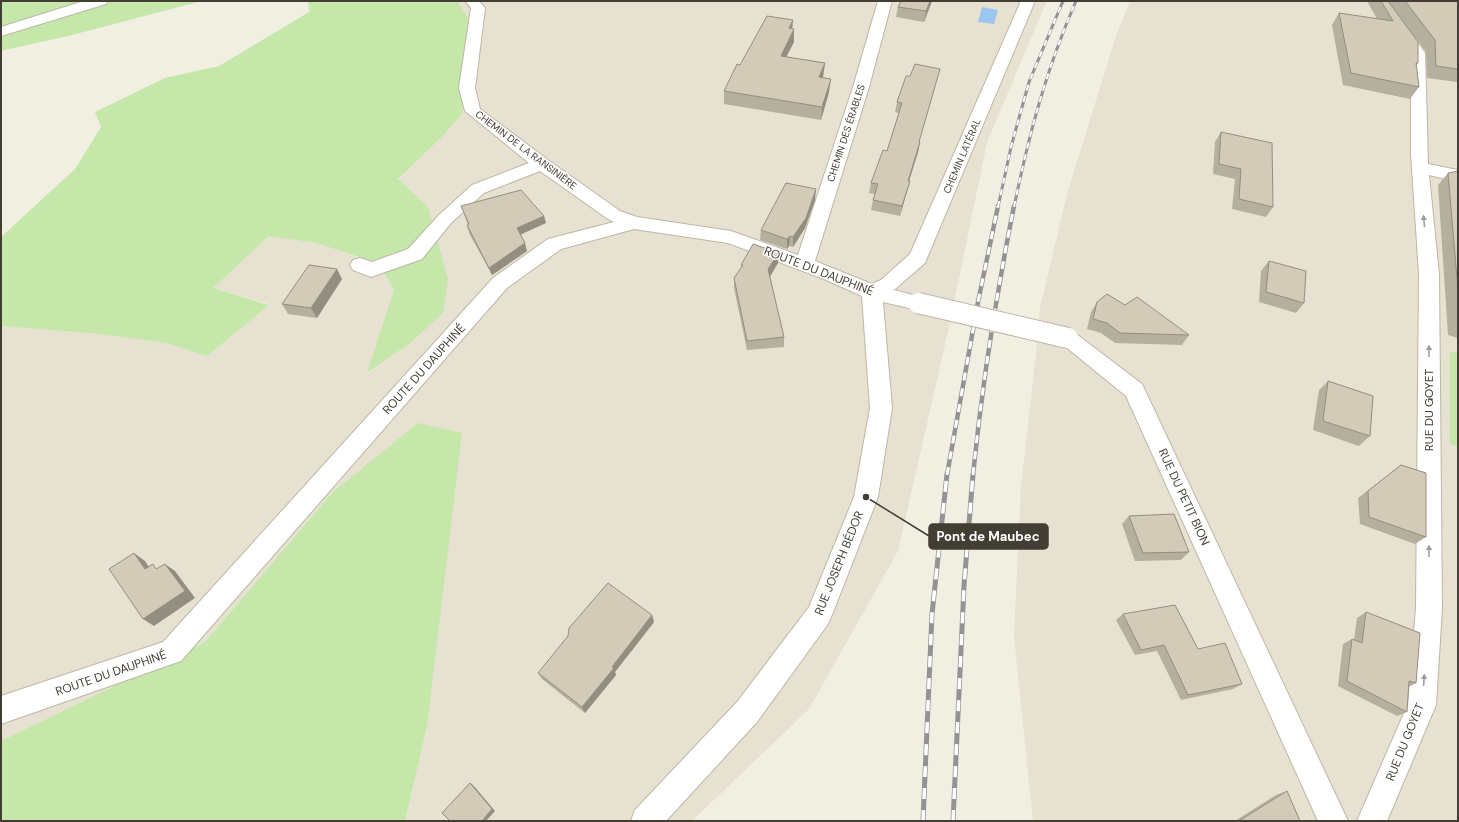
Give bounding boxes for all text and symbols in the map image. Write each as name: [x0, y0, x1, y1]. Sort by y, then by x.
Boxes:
street label: CHEMIN DES ÉRABLES: [824, 82, 868, 183]
street label: CHEMIN DE LA RANSINIÈRE: [473, 108, 580, 193]
street label: CHEMIN LATÉRAL: [940, 117, 984, 195]
one-way arrow: [1421, 215, 1428, 227]
street label: ROUTE DU DAUPHINÉ: [762, 243, 876, 299]
street label: ROUTE DU DAUPHINÉ: [379, 320, 469, 418]
one-way arrow: [1426, 344, 1432, 357]
street label: RUE DU GOYET: [1421, 368, 1437, 451]
street label: RUE DU PETIT BION: [1155, 446, 1213, 548]
street label: RUE JOSEPH BÉDOR: [811, 509, 867, 617]
callout: Pont de Maubec: [929, 524, 1048, 549]
text: Pont de Maubec: [936, 528, 1040, 545]
one-way arrow: [1426, 544, 1432, 557]
street label: ROUTE DU DAUPHINÉ: [53, 646, 169, 700]
one-way arrow: [1420, 674, 1427, 686]
street label: RUE DU GOYET: [1382, 700, 1428, 783]

